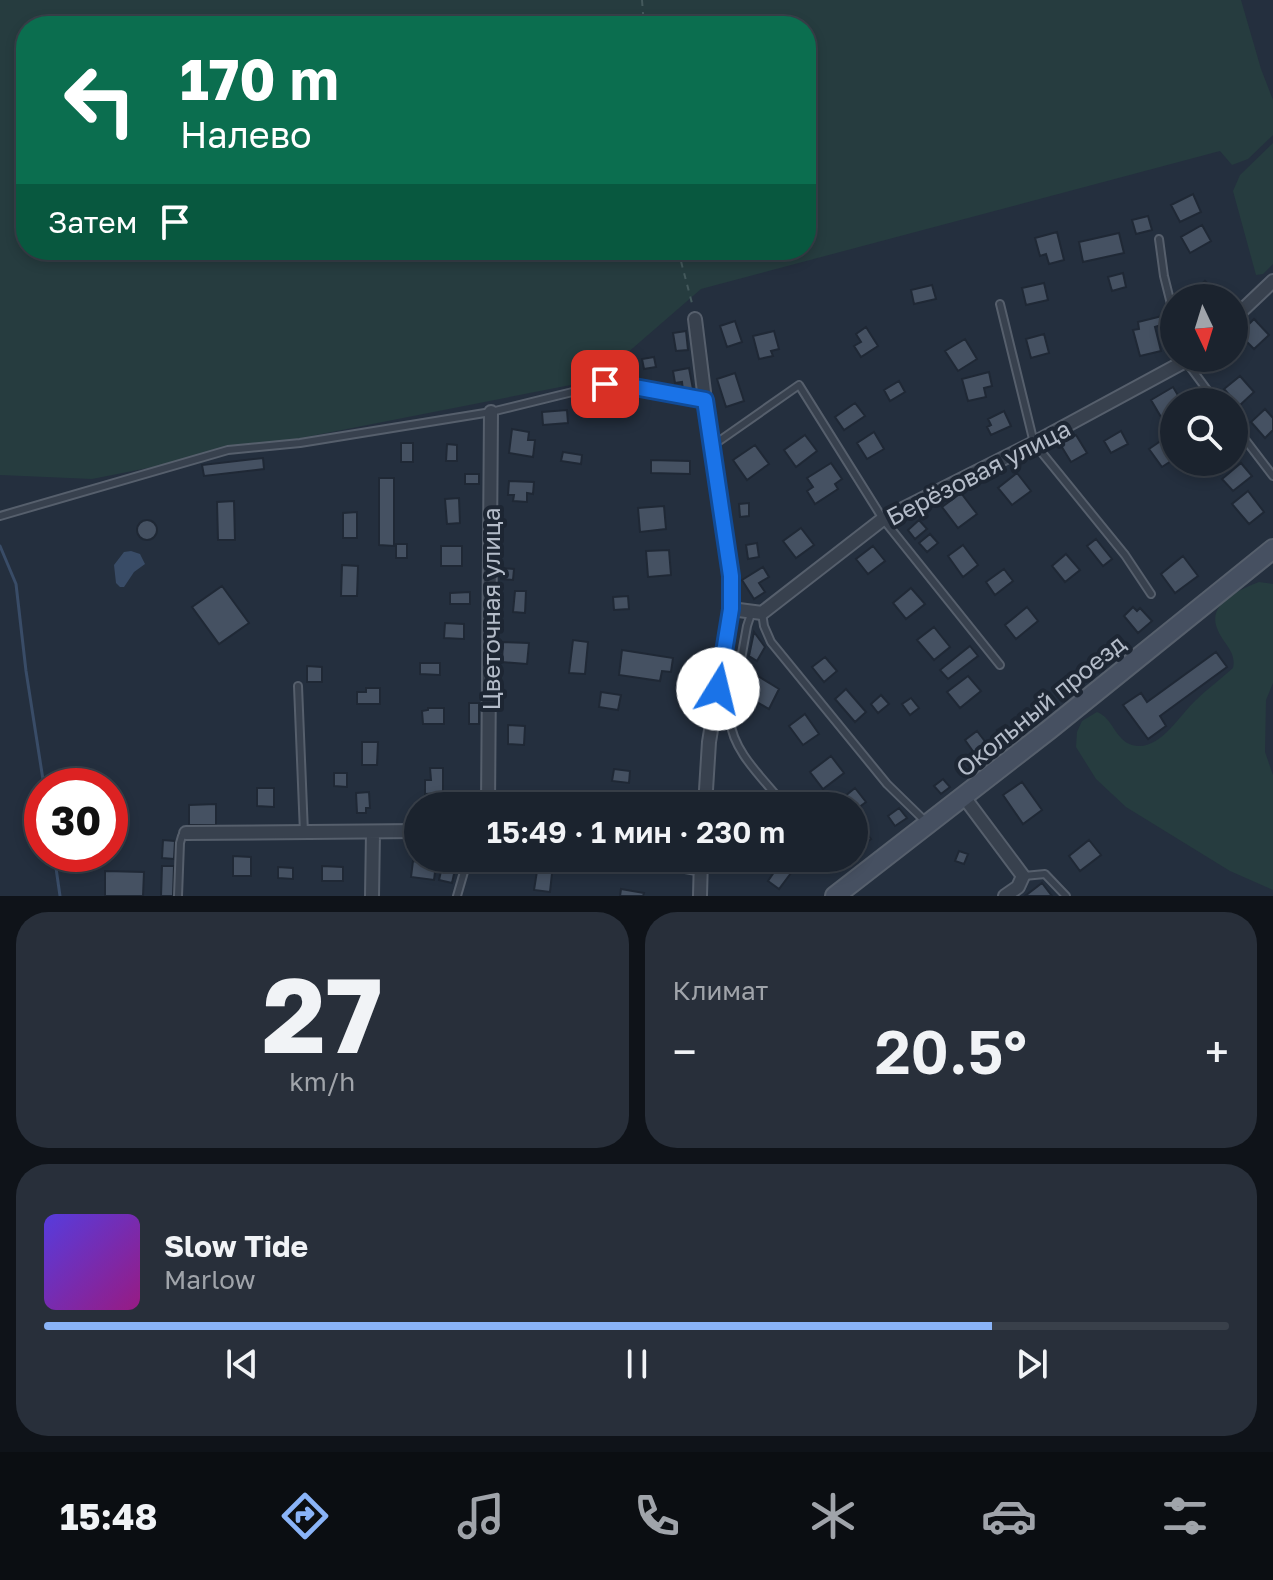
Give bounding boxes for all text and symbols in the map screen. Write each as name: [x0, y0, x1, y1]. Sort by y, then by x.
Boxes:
text: 170 m: [180, 45, 339, 112]
icon: left: [48, 48, 152, 152]
text: Налево: [180, 113, 312, 156]
icon: arrive: [153, 200, 197, 244]
text: Затем: [48, 204, 137, 240]
north arrow: [1160, 284, 1248, 372]
map controls: [1160, 284, 1248, 476]
pin: [571, 350, 639, 418]
icon: arrive: [583, 362, 627, 406]
button: search: [1160, 388, 1248, 476]
street label: Берёзовая улица: [881, 413, 1075, 531]
street label: Цветочная улица: [476, 507, 505, 711]
street label: Окольный проезд: [950, 628, 1130, 782]
position arrow: [676, 647, 760, 731]
speed limit sign: 30: [24, 768, 128, 872]
text: 15:49 · 1 мин · 230 m: [487, 814, 785, 850]
text: 27: [262, 951, 382, 1076]
text: Климат: [673, 975, 768, 1006]
text: 20.5°: [875, 1015, 1027, 1087]
text: −: [673, 1025, 697, 1078]
text: +: [1205, 1025, 1229, 1078]
text: km/h: [289, 1066, 355, 1097]
text: Slow Tide: [164, 1228, 308, 1264]
text: Marlow: [164, 1264, 256, 1295]
icon: previous: [220, 1342, 264, 1386]
icon: pause: [615, 1342, 659, 1386]
icon: next: [1010, 1342, 1054, 1386]
icon: directions: [277, 1488, 333, 1544]
icon: music: [453, 1488, 509, 1544]
icon: phone: [629, 1488, 685, 1544]
icon: climate: [805, 1488, 861, 1544]
icon: car: [981, 1488, 1037, 1544]
icon: filters: [1157, 1488, 1213, 1544]
text: 15:48: [60, 1495, 158, 1538]

